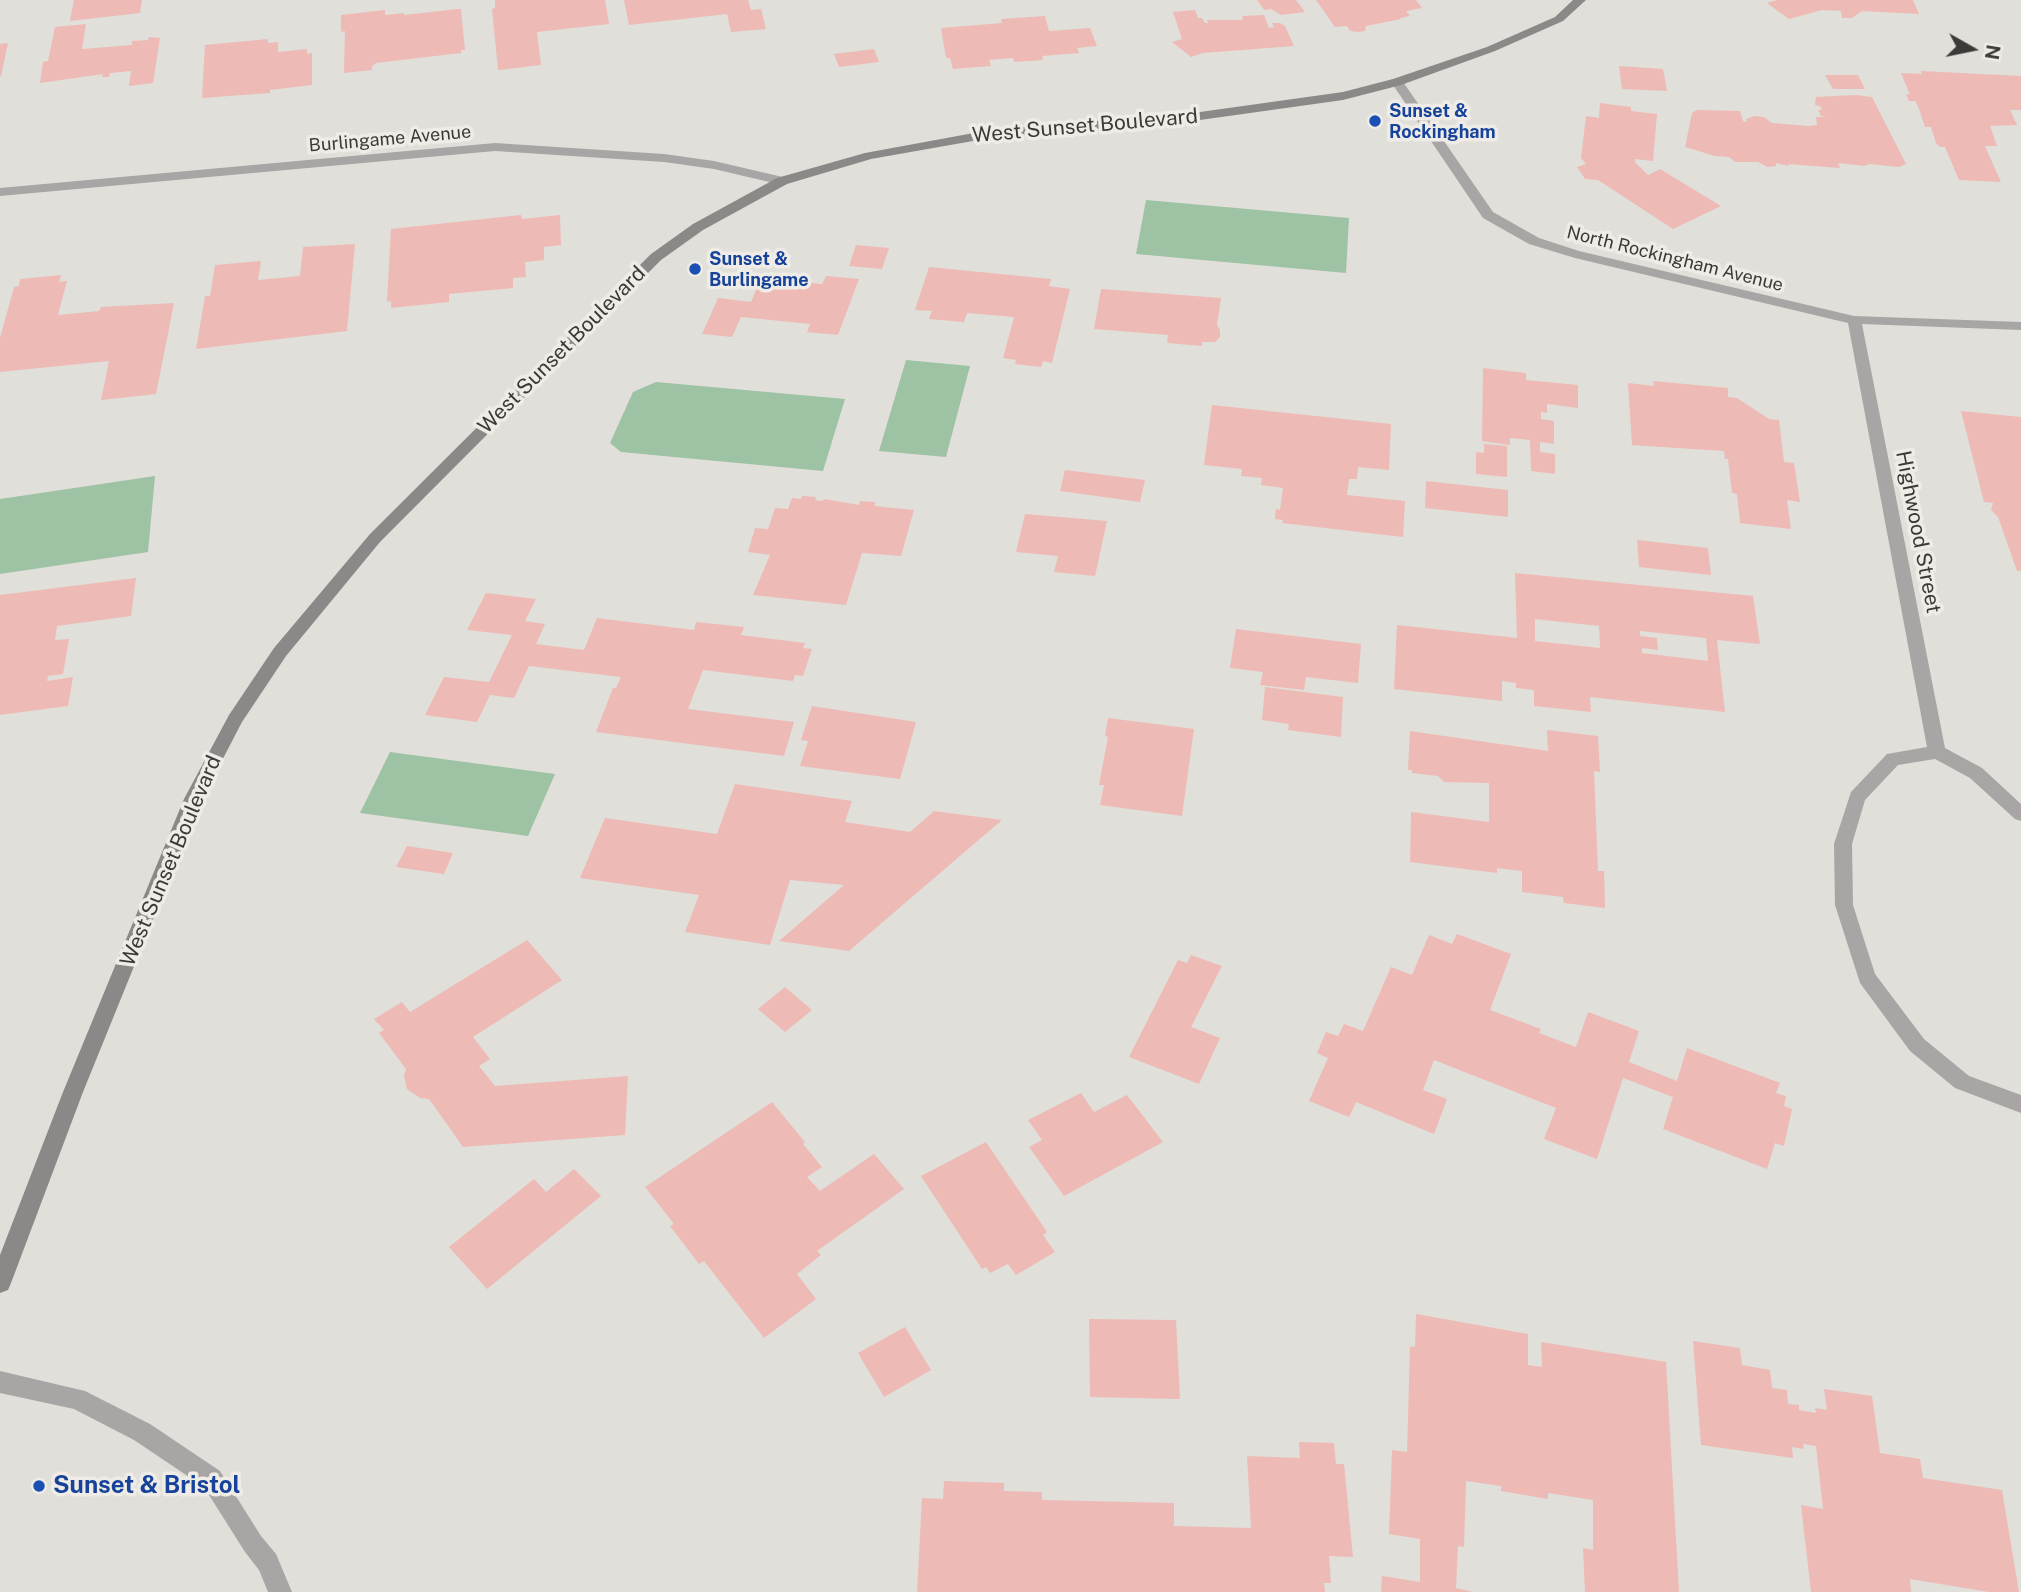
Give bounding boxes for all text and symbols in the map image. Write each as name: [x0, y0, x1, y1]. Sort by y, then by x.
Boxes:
north arrow: [1937, 14, 2007, 84]
text: N: [1981, 43, 2005, 61]
place label: Sunset & Rockingham: [1389, 100, 1496, 142]
street label: West Sunset Boulevard: [971, 104, 1199, 148]
marker: Sunset & Rockingham: [1367, 113, 1383, 129]
street label: Burlingame Avenue: [308, 121, 472, 157]
street label: North Rockingham Avenue: [1565, 222, 1785, 296]
place label: Sunset & Burlingame: [709, 248, 809, 290]
street label: West Sunset Boulevard: [473, 261, 651, 439]
marker: Sunset & Burlingame: [687, 261, 703, 277]
street label: Highwood Street: [1890, 449, 1946, 615]
street label: West Sunset Boulevard: [115, 752, 227, 970]
place label: Sunset & Bristol: [53, 1472, 240, 1500]
marker: Sunset & Bristol: [31, 1478, 47, 1494]

